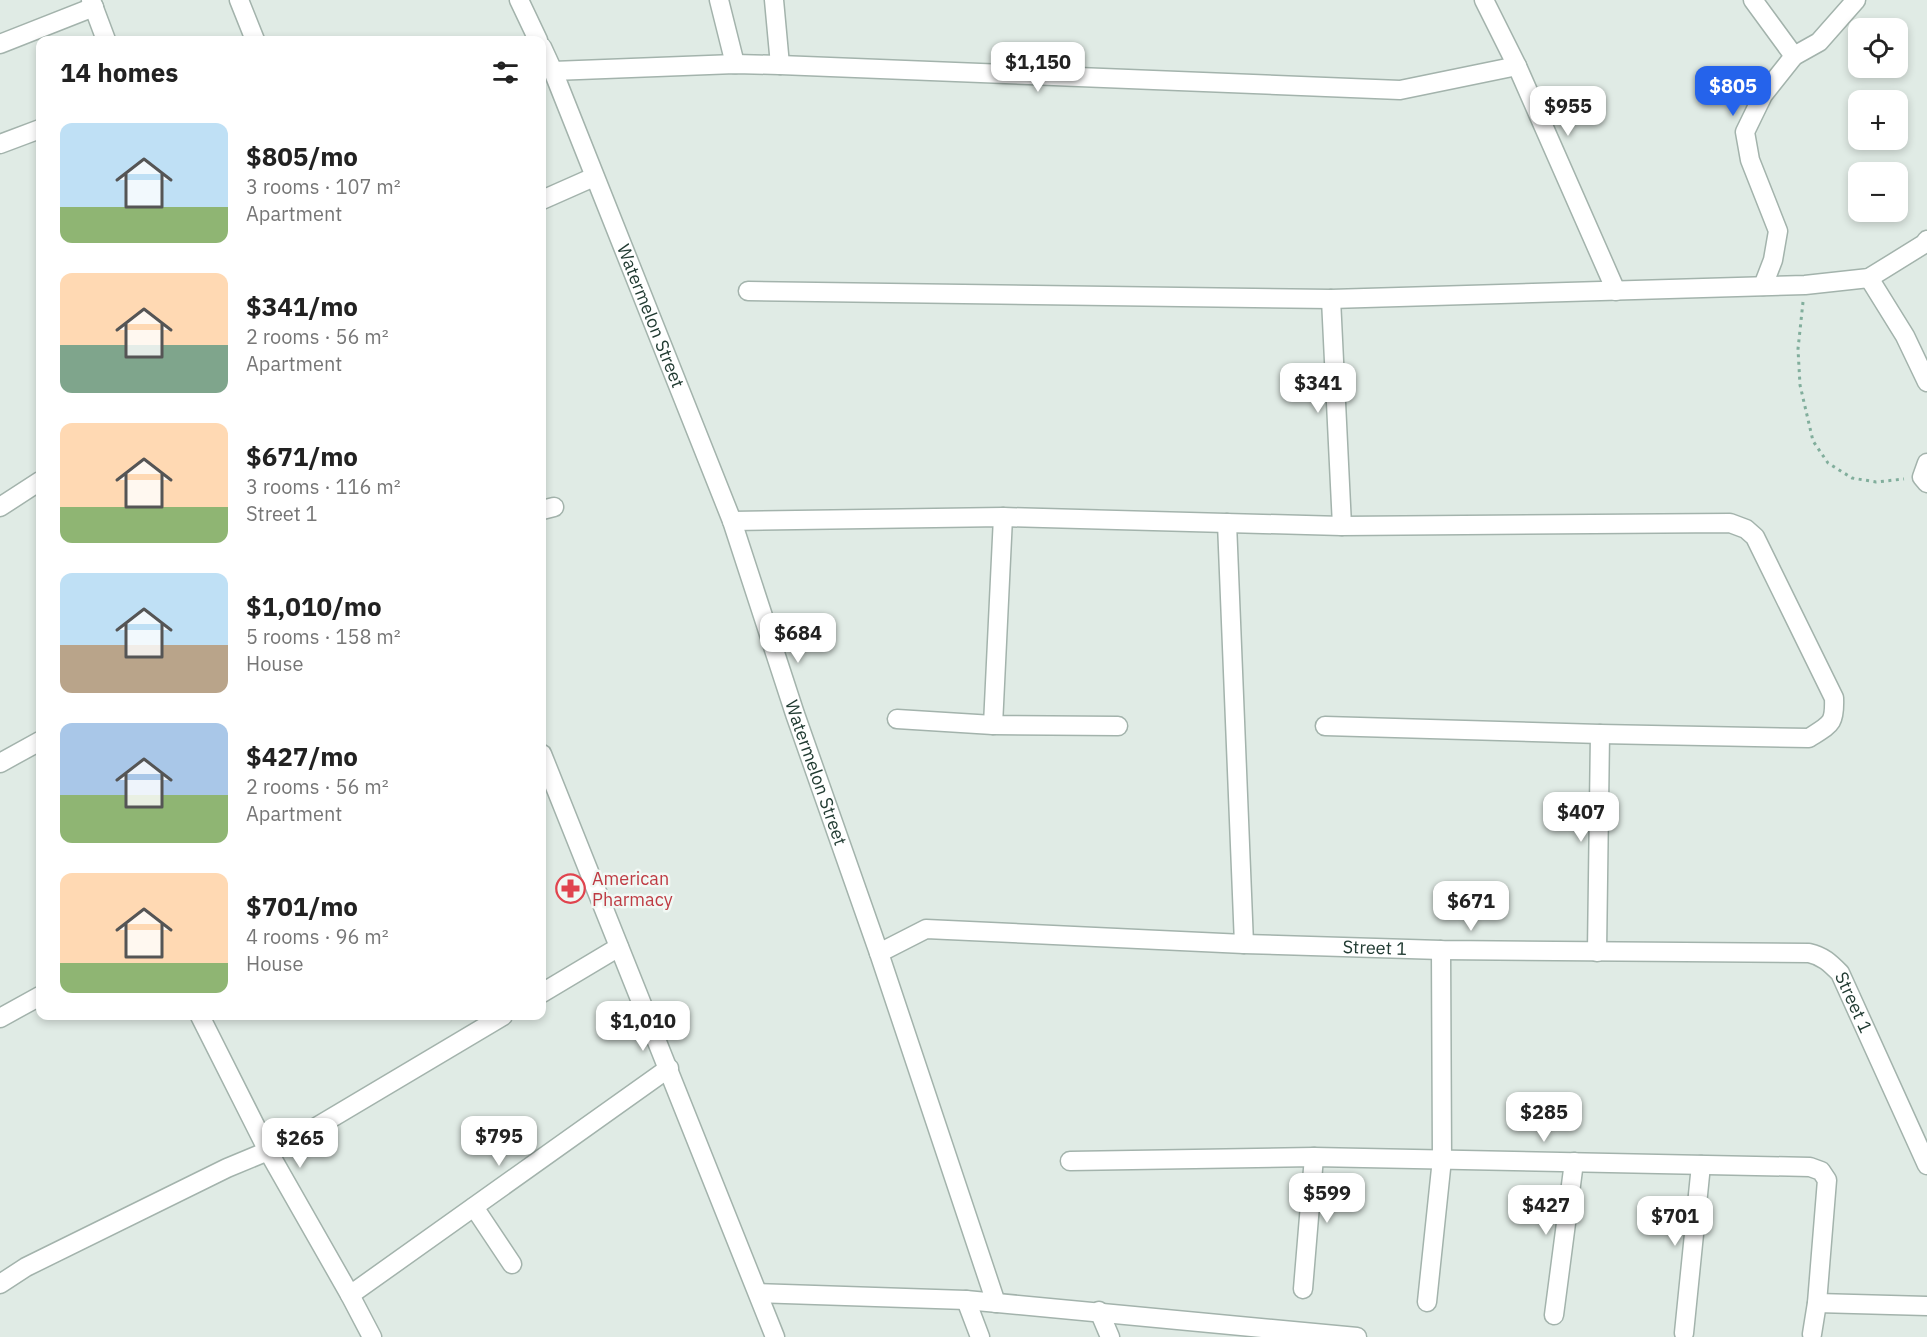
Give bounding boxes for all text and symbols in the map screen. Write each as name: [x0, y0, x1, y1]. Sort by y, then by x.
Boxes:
map controls: [1848, 18, 1908, 222]
button: locate: [1848, 18, 1908, 78]
pin: $1,150: [989, 42, 1087, 93]
text: $1,150: [1005, 48, 1071, 75]
text: 14 homes: [60, 55, 178, 89]
icon: filters: [489, 56, 522, 89]
pin: $805: [1697, 66, 1769, 117]
text: $805: [1709, 72, 1757, 99]
pin: $955: [1532, 86, 1604, 137]
button: +: [1848, 90, 1908, 150]
text: $955: [1544, 92, 1592, 119]
text: $805/mo: [246, 139, 358, 173]
icon: home: [108, 147, 180, 219]
button: −: [1848, 162, 1908, 222]
text: 3 rooms · 107 m²: [246, 173, 401, 200]
text: Apartment: [246, 200, 342, 227]
street label: Watermelon Street: [612, 241, 690, 391]
text: $341/mo: [246, 289, 358, 323]
icon: home: [108, 297, 180, 369]
text: 2 rooms · 56 m²: [246, 323, 389, 350]
text: Apartment: [246, 350, 342, 377]
pin: $341: [1282, 363, 1354, 414]
text: $341: [1294, 369, 1342, 396]
text: $671/mo: [246, 439, 358, 473]
icon: home: [108, 447, 180, 519]
text: 3 rooms · 116 m²: [246, 473, 401, 500]
text: Street 1: [246, 500, 318, 527]
text: $1,010/mo: [246, 589, 382, 623]
icon: home: [108, 597, 180, 669]
pin: $684: [762, 613, 834, 664]
text: $684: [774, 619, 822, 646]
text: 5 rooms · 158 m²: [246, 623, 401, 650]
text: House: [246, 650, 303, 677]
street label: Watermelon Street: [780, 697, 852, 848]
text: $427/mo: [246, 739, 358, 773]
icon: home: [108, 747, 180, 819]
text: 2 rooms · 56 m²: [246, 773, 389, 800]
pin: $407: [1545, 792, 1617, 843]
text: $407: [1557, 798, 1605, 825]
text: Apartment: [246, 800, 342, 827]
place label: American Pharmacy: [592, 867, 673, 911]
pharmacy icon: American Pharmacy: [555, 873, 587, 905]
pin: $671: [1435, 881, 1507, 932]
text: $671: [1447, 887, 1495, 914]
text: $701/mo: [246, 889, 358, 923]
icon: home: [108, 897, 180, 969]
text: 4 rooms · 96 m²: [246, 923, 389, 950]
street label: Street 1: [1342, 935, 1407, 960]
text: House: [246, 950, 303, 977]
street label: Street 1: [1830, 968, 1878, 1036]
pin: $1,010: [594, 1001, 692, 1052]
text: $1,010: [610, 1007, 676, 1034]
pin: $285: [1508, 1092, 1580, 1143]
text: $285: [1520, 1098, 1568, 1125]
pin: $795: [463, 1116, 535, 1167]
pin: $265: [264, 1118, 336, 1169]
text: $795: [475, 1122, 523, 1149]
text: $265: [276, 1124, 324, 1151]
pin: $599: [1291, 1173, 1363, 1224]
text: $599: [1303, 1179, 1351, 1206]
pin: $427: [1510, 1185, 1582, 1236]
text: $427: [1522, 1191, 1570, 1218]
pin: $701: [1639, 1196, 1711, 1247]
text: $701: [1651, 1202, 1699, 1229]

